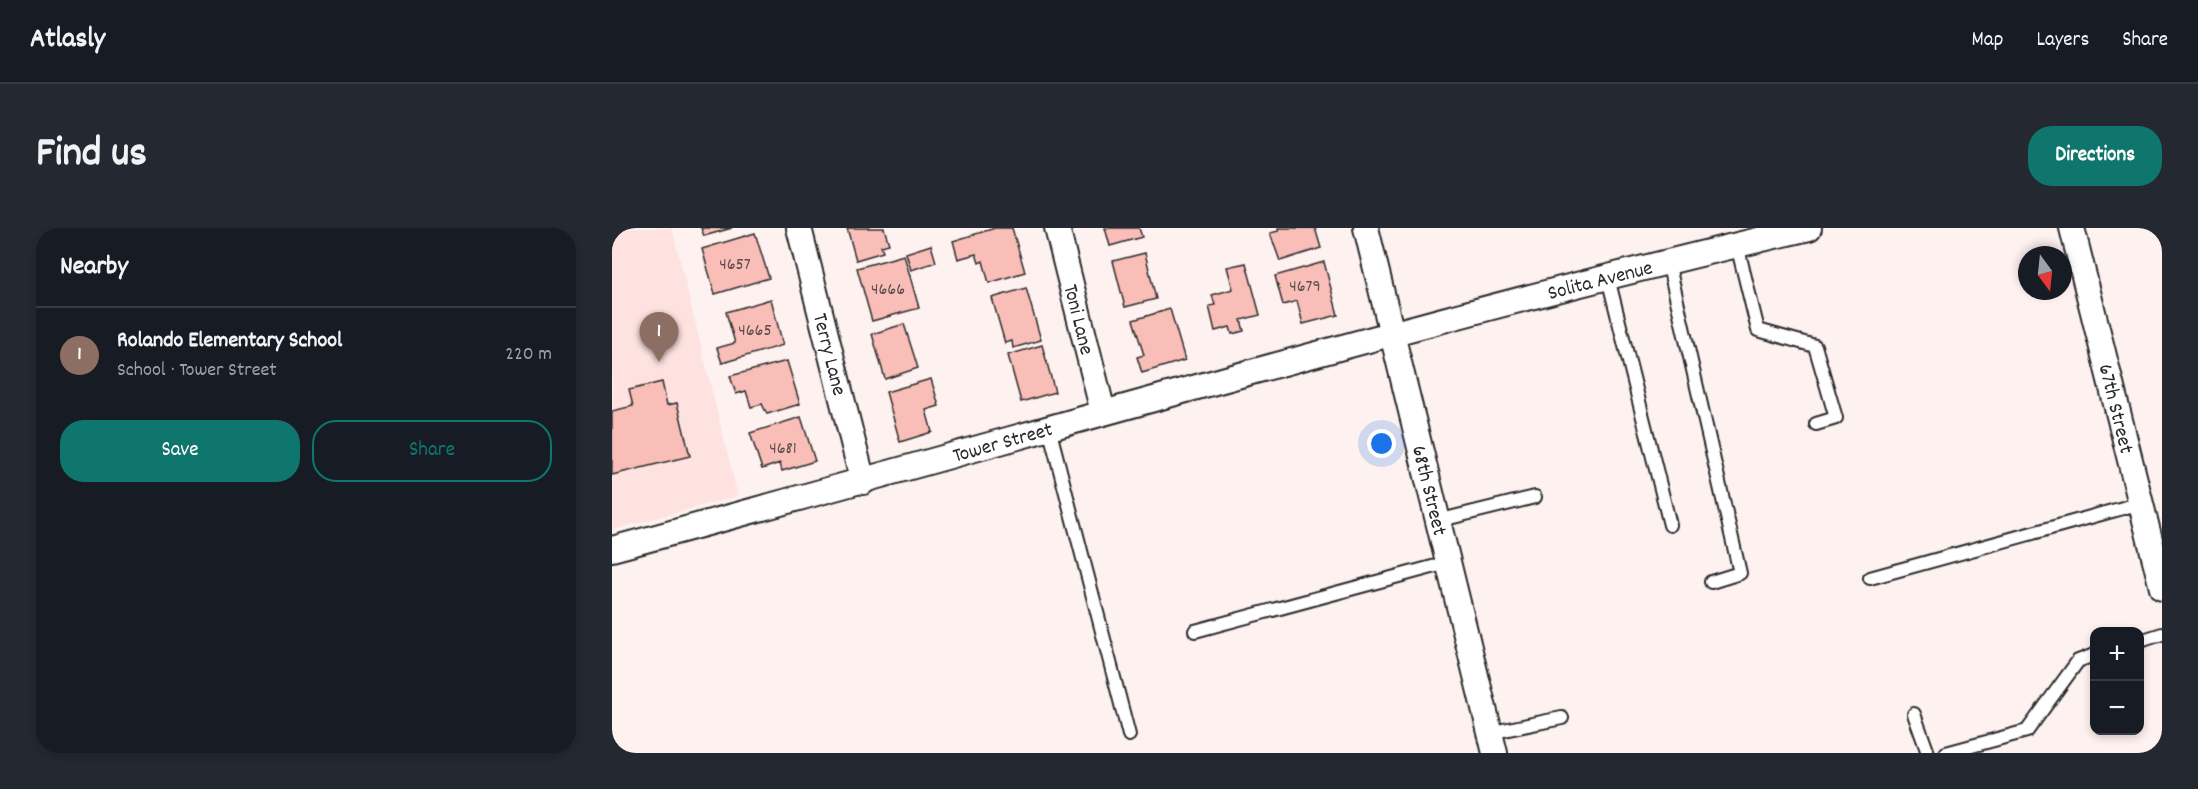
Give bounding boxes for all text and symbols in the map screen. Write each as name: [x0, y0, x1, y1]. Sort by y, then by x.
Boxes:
text: Atlasly: [30, 21, 105, 61]
text: Map: [1972, 26, 2003, 56]
text: Layers: [2036, 26, 2089, 56]
text: Share: [2122, 26, 2168, 56]
text: Find us: [36, 126, 147, 186]
button: Directions: [2028, 126, 2162, 186]
north arrow: [2018, 246, 2072, 300]
text: Nearby: [60, 249, 128, 286]
house number: 4657: [719, 253, 751, 278]
street label: Solita Avenue: [1545, 254, 1656, 310]
house number: 4679: [1289, 275, 1321, 300]
house number: 4666: [871, 278, 905, 303]
street label: Toni Lane: [1054, 282, 1100, 358]
street label: Terry Lane: [803, 310, 853, 399]
pin: 1: [640, 312, 678, 362]
house number: 4665: [738, 319, 772, 344]
text: Rolando Elementary School: [117, 326, 342, 357]
text: 1: [77, 341, 82, 369]
text: 220 m: [505, 341, 552, 369]
text: School · Tower Street: [117, 357, 277, 385]
street label: 67th Street: [2089, 361, 2140, 457]
street label: Tower Street: [950, 416, 1057, 472]
button: Save: [60, 420, 300, 482]
button: Share: [312, 420, 552, 482]
your location: [1367, 429, 1396, 458]
house number: 4681: [769, 437, 797, 462]
street label: 68th Street: [1402, 443, 1453, 539]
map controls: [2090, 627, 2144, 735]
button: +: [2090, 627, 2144, 681]
button: −: [2090, 681, 2144, 735]

